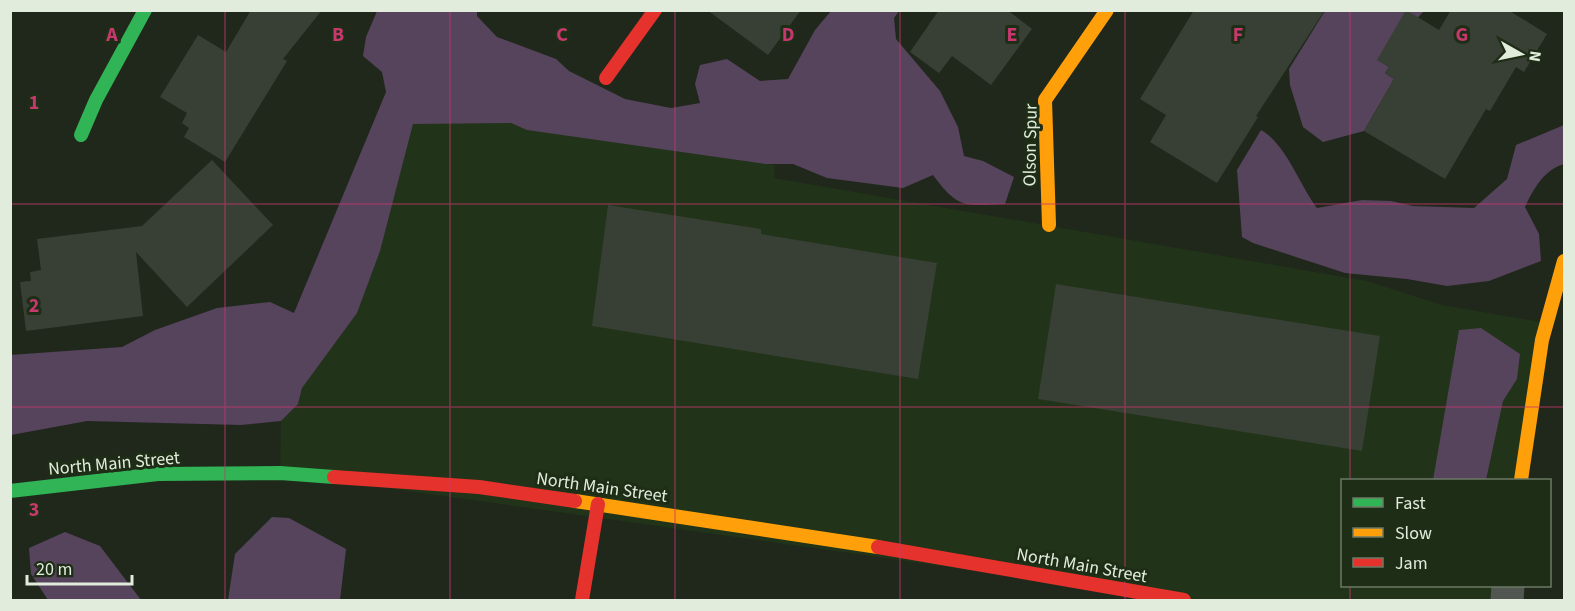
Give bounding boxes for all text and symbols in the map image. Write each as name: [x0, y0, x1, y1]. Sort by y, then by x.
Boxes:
text: A: [105, 21, 118, 49]
text: B: [332, 21, 344, 49]
text: C: [556, 21, 568, 49]
text: D: [782, 21, 794, 49]
text: E: [1007, 21, 1017, 49]
text: F: [1233, 21, 1243, 49]
text: G: [1456, 21, 1468, 49]
north arrow: [1491, 24, 1551, 84]
text: N: [1523, 49, 1547, 63]
text: 1: [29, 89, 39, 117]
street label: Olson Spur: [1017, 103, 1044, 187]
text: 2: [29, 292, 39, 320]
street label: North Main Street: [47, 445, 181, 482]
street label: North Main Street: [535, 466, 669, 509]
legend: [1341, 479, 1551, 587]
text: Fast: [1395, 491, 1426, 516]
text: 3: [29, 496, 39, 524]
text: Slow: [1395, 521, 1432, 546]
street label: North Main Street: [1015, 542, 1149, 589]
scale bar: [27, 548, 132, 586]
text: Jam: [1395, 551, 1428, 576]
text: 20 m: [36, 557, 72, 582]

